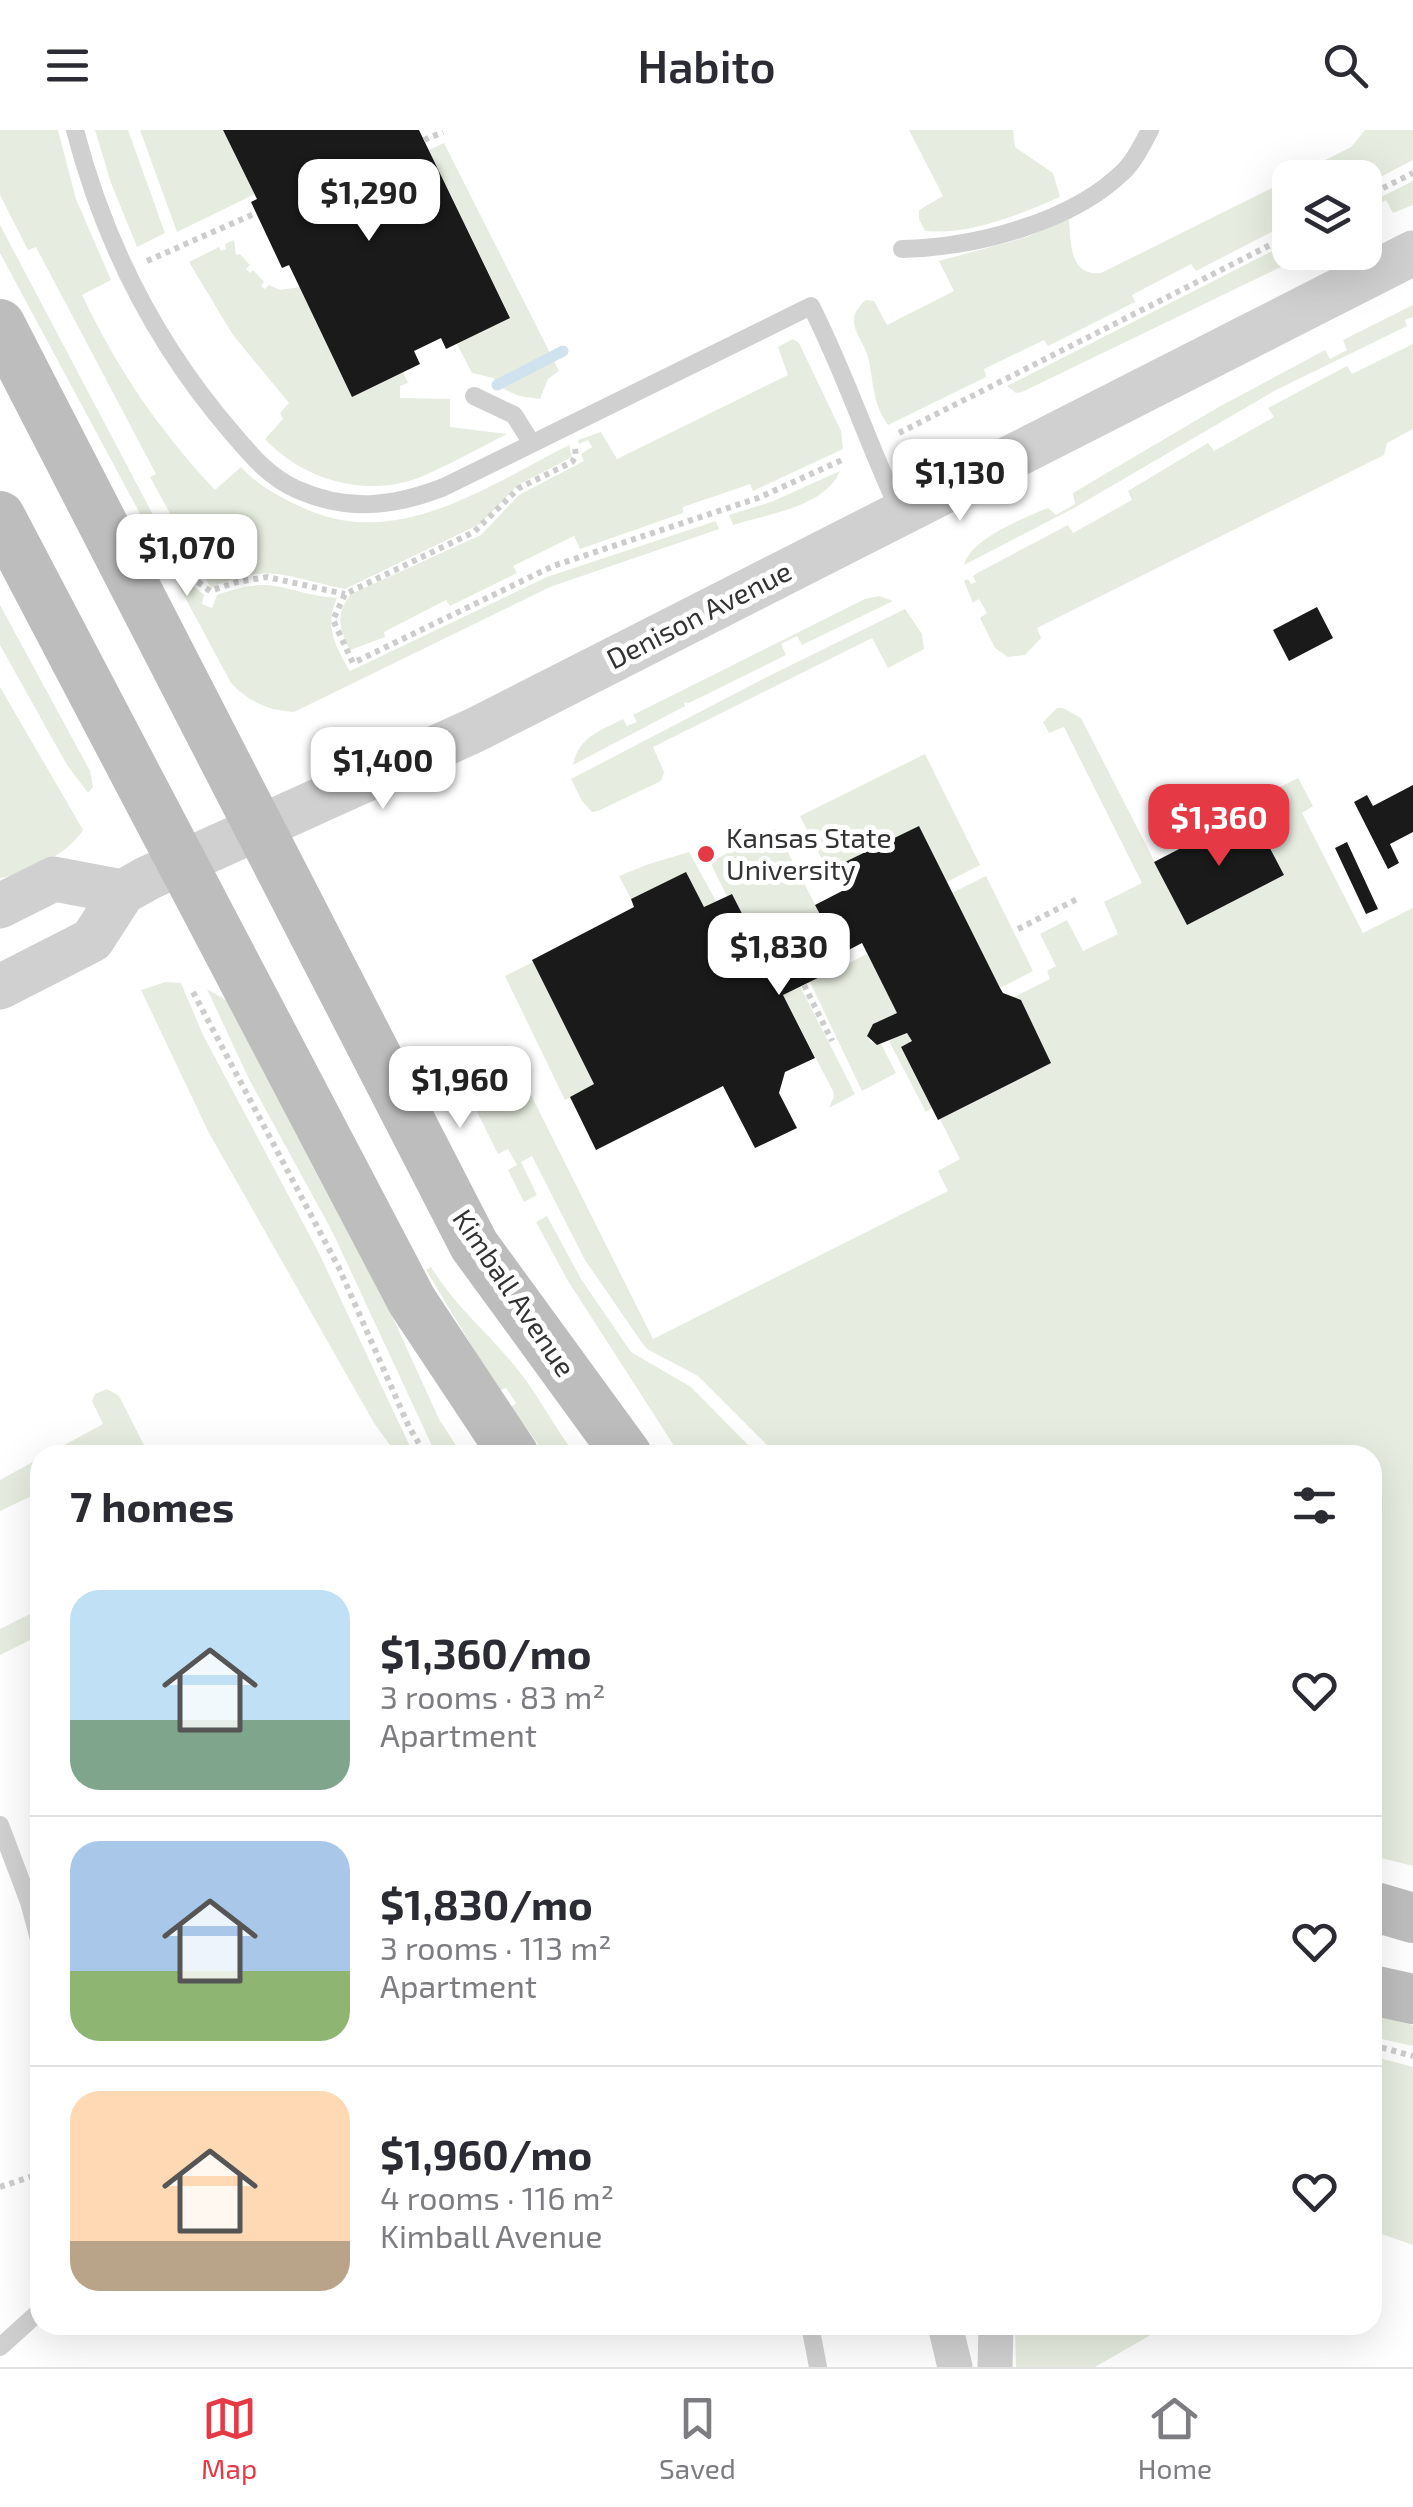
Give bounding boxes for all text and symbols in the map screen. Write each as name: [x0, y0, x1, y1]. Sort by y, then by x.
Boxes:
icon: menu: [40, 38, 95, 93]
text: Habito: [637, 38, 776, 92]
icon: search: [1318, 38, 1373, 93]
pin: $1,290: [288, 159, 450, 244]
map controls: [1272, 160, 1382, 270]
button: layers: [1272, 160, 1382, 270]
text: $1,290: [320, 172, 418, 210]
pin: $1,130: [879, 439, 1041, 524]
text: $1,130: [915, 452, 1005, 490]
pin: $1,070: [106, 514, 268, 599]
text: $1,070: [138, 527, 236, 565]
street label: Denison Avenue: [601, 553, 797, 675]
pin: $1,400: [302, 727, 464, 812]
text: $1,400: [333, 740, 433, 778]
pin: $1,360: [1138, 784, 1300, 869]
text: $1,360: [1170, 797, 1268, 835]
place label: Kansas State University: [726, 820, 892, 886]
marker: Kansas State University: [695, 843, 717, 865]
pin: $1,830: [698, 913, 860, 998]
text: $1,830: [730, 926, 828, 964]
pin: $1,960: [379, 1046, 541, 1131]
text: $1,960: [411, 1059, 509, 1097]
street label: Kimball Avenue: [446, 1202, 583, 1383]
icon: filters: [1287, 1478, 1342, 1533]
text: 7 homes: [70, 1480, 234, 1530]
text: $1,360/mo: [380, 1627, 591, 1677]
icon: home: [150, 1630, 270, 1750]
icon: heart: [1287, 1663, 1342, 1718]
text: 3 rooms · 83 m²: [380, 1677, 605, 1715]
text: Apartment: [380, 1715, 537, 1753]
text: $1,830/mo: [380, 1878, 593, 1928]
icon: home: [150, 1881, 270, 2001]
icon: heart: [1287, 1914, 1342, 1969]
text: 3 rooms · 113 m²: [380, 1928, 612, 1966]
text: Apartment: [380, 1966, 537, 2004]
text: $1,960/mo: [380, 2128, 592, 2178]
icon: home: [150, 2131, 270, 2251]
icon: heart: [1287, 2164, 1342, 2219]
text: 4 rooms · 116 m²: [380, 2178, 614, 2216]
text: Kimball Avenue: [380, 2216, 603, 2254]
tab: Map: [201, 2391, 257, 2485]
tab: Saved: [659, 2391, 736, 2485]
tab: Home: [1138, 2391, 1212, 2485]

